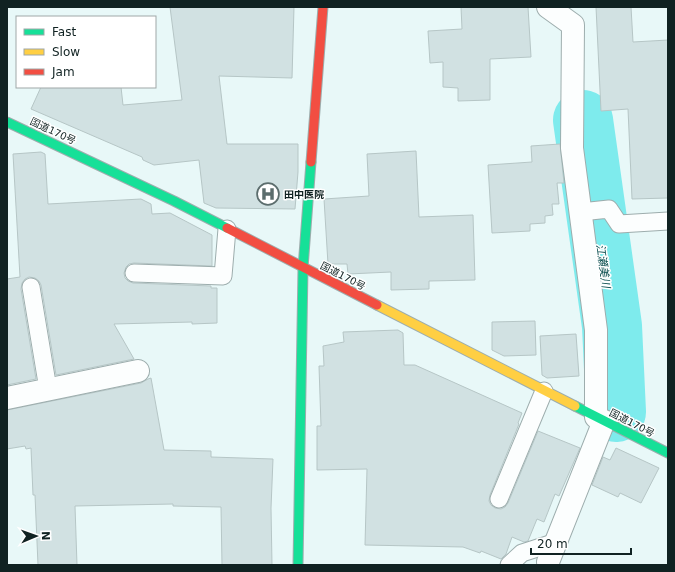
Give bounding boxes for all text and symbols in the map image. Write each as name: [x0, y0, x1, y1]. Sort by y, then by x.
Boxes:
legend: [16, 16, 156, 88]
text: Fast: [52, 25, 76, 39]
text: Slow: [52, 45, 80, 59]
text: Jam: [51, 65, 75, 79]
street label: 国道170号: [28, 116, 78, 146]
hospital icon: 田中医院: [255, 181, 281, 207]
place label: 田中医院: [284, 189, 324, 200]
water label: 江瀬美川: [594, 243, 613, 290]
street label: 国道170号: [319, 260, 367, 292]
street label: 国道170号: [608, 407, 656, 439]
north arrow: [16, 516, 56, 556]
scale bar: [531, 530, 631, 556]
text: N: [39, 531, 52, 541]
text: 20 m: [537, 537, 568, 551]

